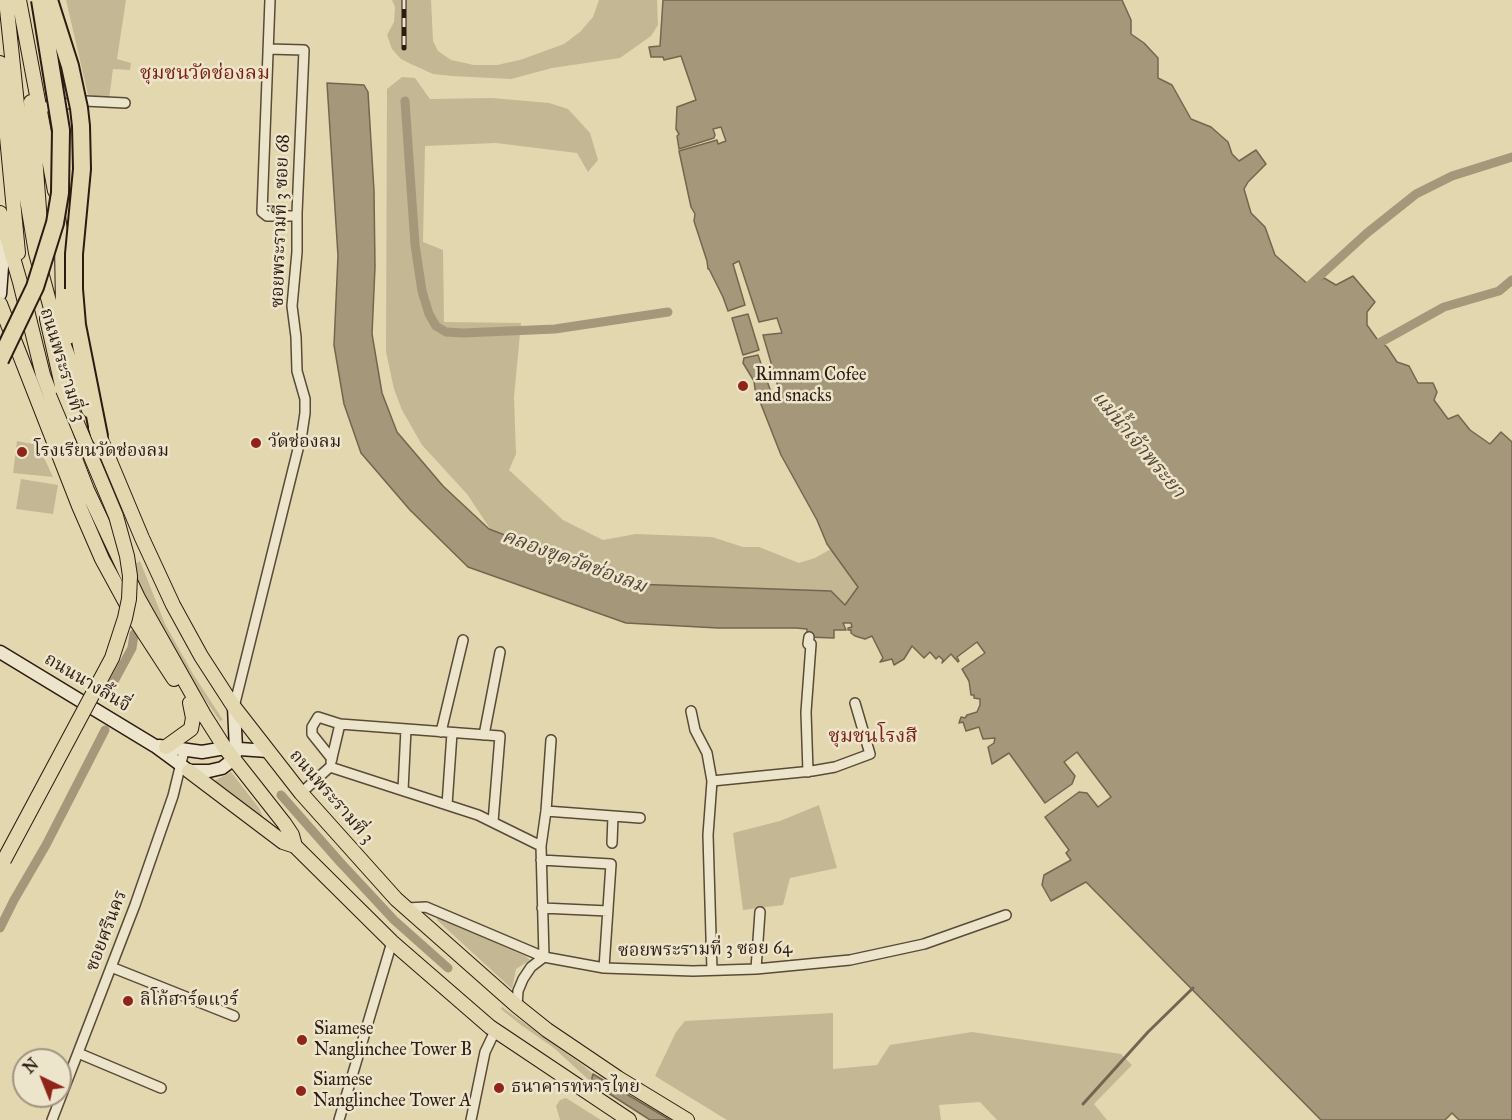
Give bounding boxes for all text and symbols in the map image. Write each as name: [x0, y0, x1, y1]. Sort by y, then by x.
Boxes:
district label: ชุมชนวัดช่องลม: [140, 62, 270, 86]
street label: ซอยพระรามที่ 3 ซอย 68: [267, 134, 295, 308]
street label: ถนนพระรามที่ 3: [34, 306, 90, 424]
place label: Rimnam Cofee and snacks: [755, 365, 866, 407]
marker: Rimnam Cofee and snacks: [736, 379, 750, 393]
water label: แม่น้ำเจ้าพระยา: [1086, 387, 1190, 503]
place label: วัดช่องลม: [268, 432, 341, 454]
marker: วัดช่องลม: [249, 436, 263, 450]
place label: โรงเรียนวัดช่องลม: [34, 441, 169, 463]
marker: โรงเรียนวัดช่องลม: [15, 445, 29, 459]
water label: คลองขุดวัดช่องลม: [499, 525, 649, 599]
street label: ถนนนางลิ้นจี่: [40, 649, 134, 717]
district label: ชุมชนโรงสี: [828, 725, 918, 749]
street label: ถนนพระรามที่ 3: [284, 746, 378, 848]
street label: ซอยศรีนคร: [82, 887, 132, 975]
street label: ซอยพระรามที่ 3 ซอย 64: [618, 938, 792, 962]
place label: ลิโก้ฮาร์ดแวร์: [140, 990, 238, 1012]
marker: ลิโก้ฮาร์ดแวร์: [121, 994, 135, 1008]
place label: Siamese Nanglinchee Tower B: [314, 1019, 472, 1062]
marker: Siamese Nanglinchee Tower B: [295, 1033, 309, 1047]
north arrow: [12, 1048, 72, 1108]
text: N: [19, 1054, 42, 1078]
place label: Siamese Nanglinchee Tower A: [313, 1070, 471, 1112]
place label: ธนาคารทหารไทย: [511, 1077, 640, 1099]
marker: ธนาคารทหารไทย: [492, 1081, 506, 1095]
marker: Siamese Nanglinchee Tower A: [294, 1084, 308, 1098]

